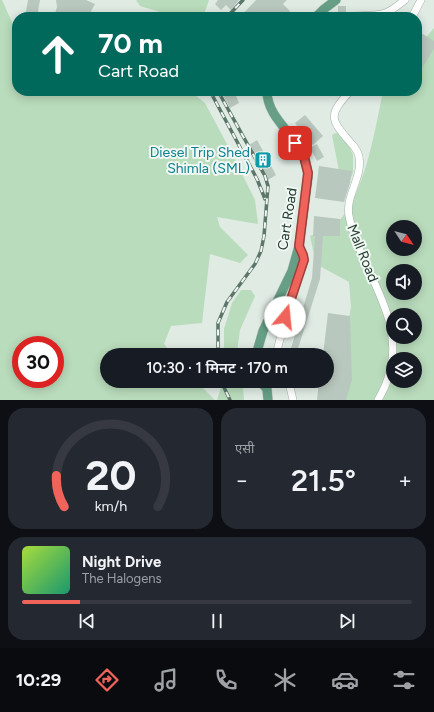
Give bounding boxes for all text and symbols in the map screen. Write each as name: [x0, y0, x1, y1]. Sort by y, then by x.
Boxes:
text: 70 m: [98, 26, 163, 60]
icon: ahead: [32, 28, 84, 80]
text: Cart Road: [98, 60, 179, 82]
pin: [278, 126, 312, 160]
icon: arrive: [284, 132, 306, 154]
place label: Diesel Trip Shed Shimla (SML): [150, 144, 250, 177]
building icon: Diesel Trip Shed Shimla (SML): [253, 150, 273, 170]
street label: Cart Road: [274, 187, 301, 251]
north arrow: [386, 220, 422, 256]
map controls: [386, 220, 422, 388]
street label: Mall Road: [343, 222, 382, 285]
button: sound: [386, 264, 422, 300]
position arrow: [264, 296, 306, 338]
button: search: [386, 308, 422, 344]
speed limit sign: 30: [12, 336, 64, 388]
button: layers: [386, 352, 422, 388]
text: 10:30 · 1 मिनट · 170 m: [146, 359, 288, 377]
text: एसी: [235, 441, 254, 456]
text: 20: [85, 449, 136, 499]
text: 21.5°: [291, 462, 356, 499]
text: −: [235, 467, 249, 494]
text: +: [398, 467, 412, 494]
text: km/h: [94, 496, 127, 514]
text: Night Drive: [82, 553, 161, 571]
text: The Halogens: [82, 571, 162, 586]
icon: previous: [76, 610, 98, 632]
icon: pause: [206, 610, 228, 632]
icon: next: [336, 610, 358, 632]
icon: directions: [93, 666, 121, 694]
icon: music: [152, 666, 180, 694]
icon: phone: [212, 666, 240, 694]
icon: climate: [271, 666, 299, 694]
icon: car: [331, 666, 359, 694]
icon: filters: [390, 666, 418, 694]
text: 10:29: [16, 669, 61, 691]

